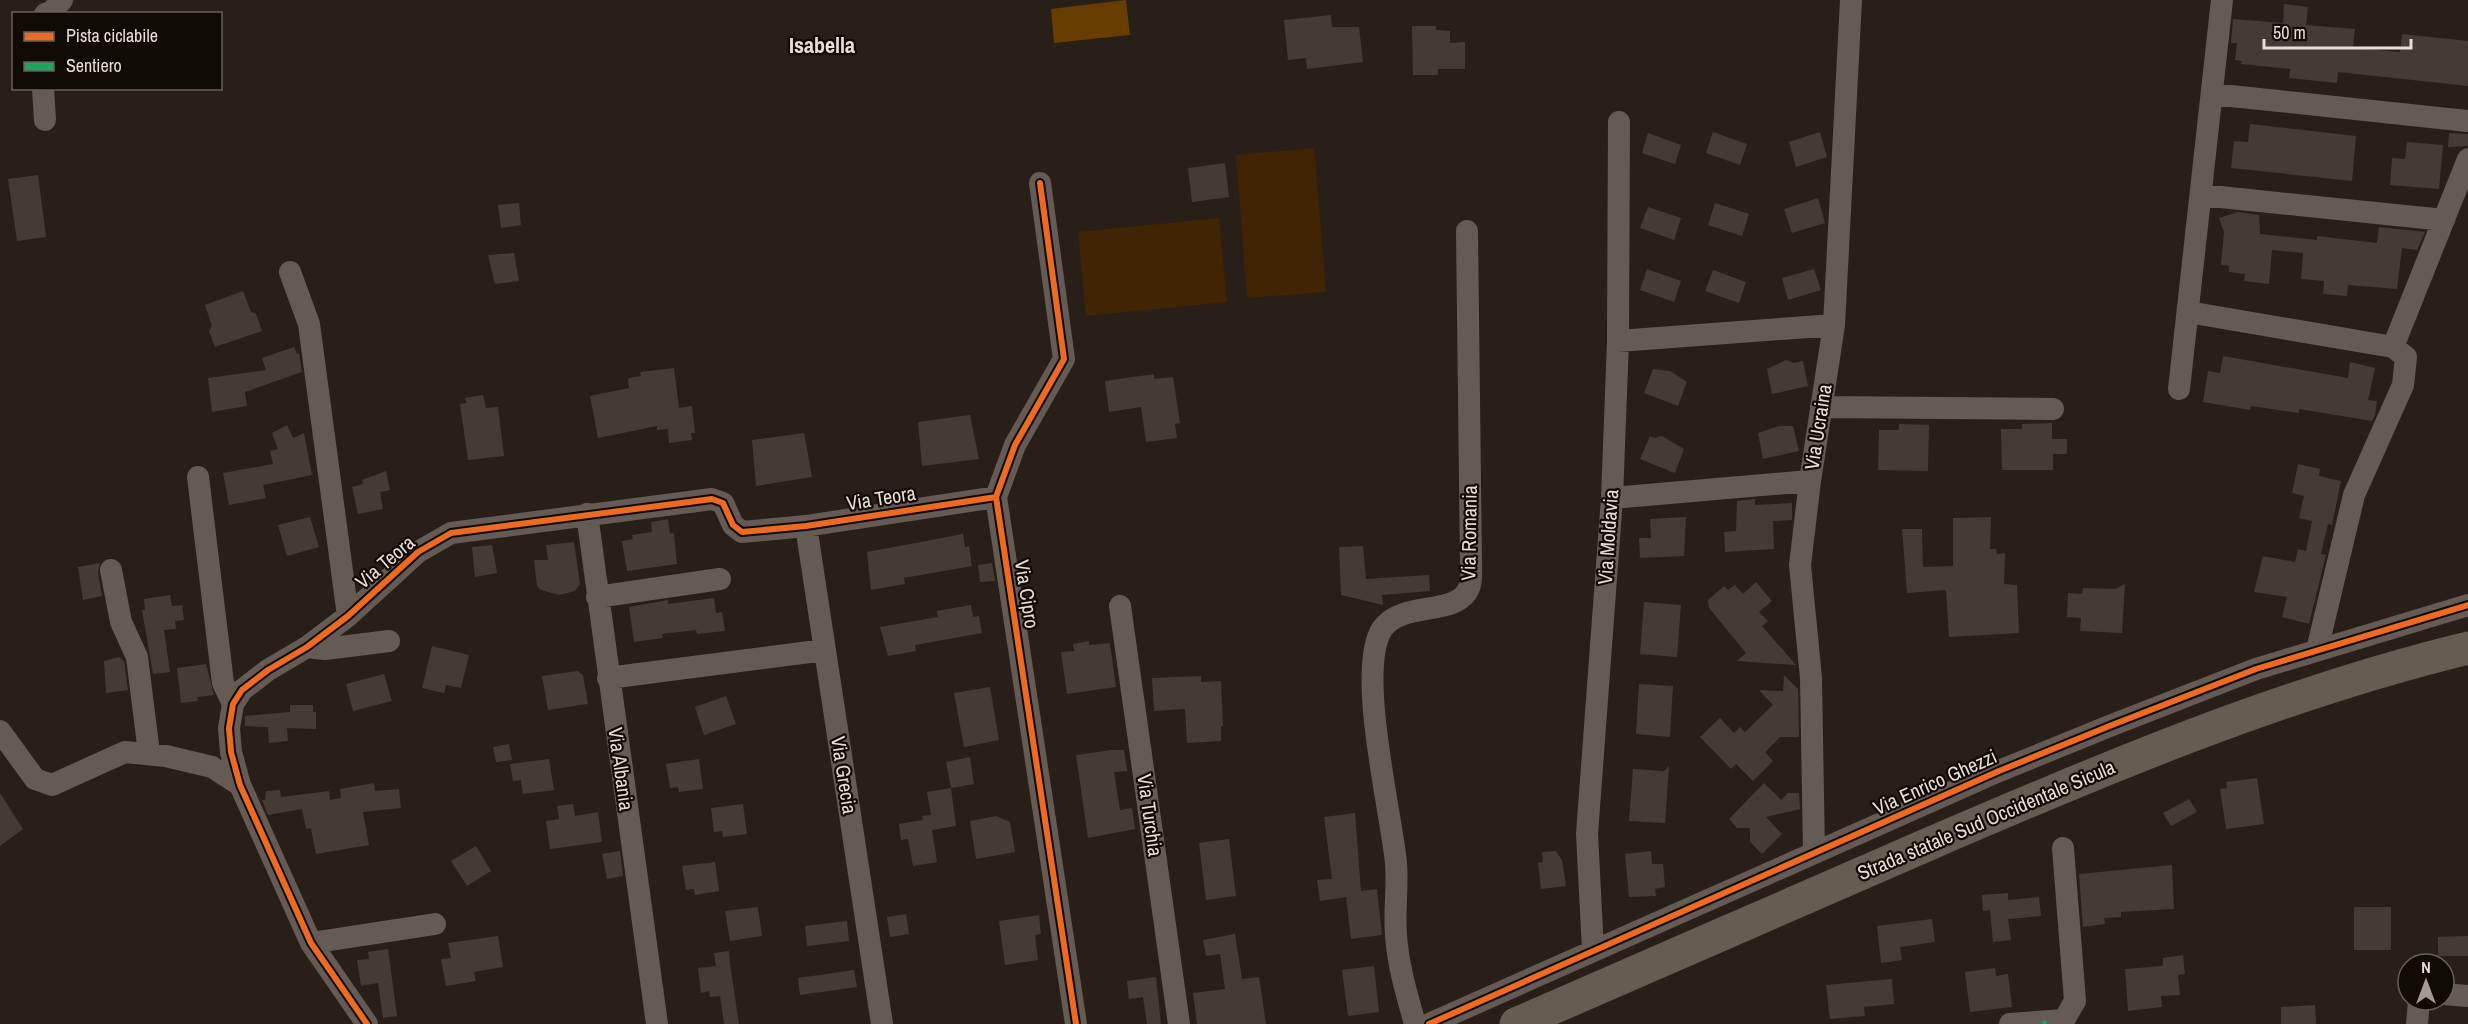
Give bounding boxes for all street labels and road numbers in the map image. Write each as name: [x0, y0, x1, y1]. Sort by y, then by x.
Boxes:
street label: Via Ucraina: [1797, 382, 1838, 472]
street label: Via Teora: [844, 479, 917, 516]
street label: Via Romania: [1454, 485, 1483, 581]
street label: Via Moldavia: [1591, 488, 1624, 586]
street label: Via Teora: [349, 529, 420, 594]
street label: Via Cipro: [1009, 558, 1046, 630]
street label: Via Albania: [602, 726, 641, 812]
street label: Via Grecia: [825, 734, 864, 816]
street label: Via Enrico Ghezzi: [1869, 742, 2001, 821]
street label: Strada statale Sud Occidentale Sicula: [1853, 753, 2119, 886]
street label: Via Turchia: [1131, 772, 1170, 858]

